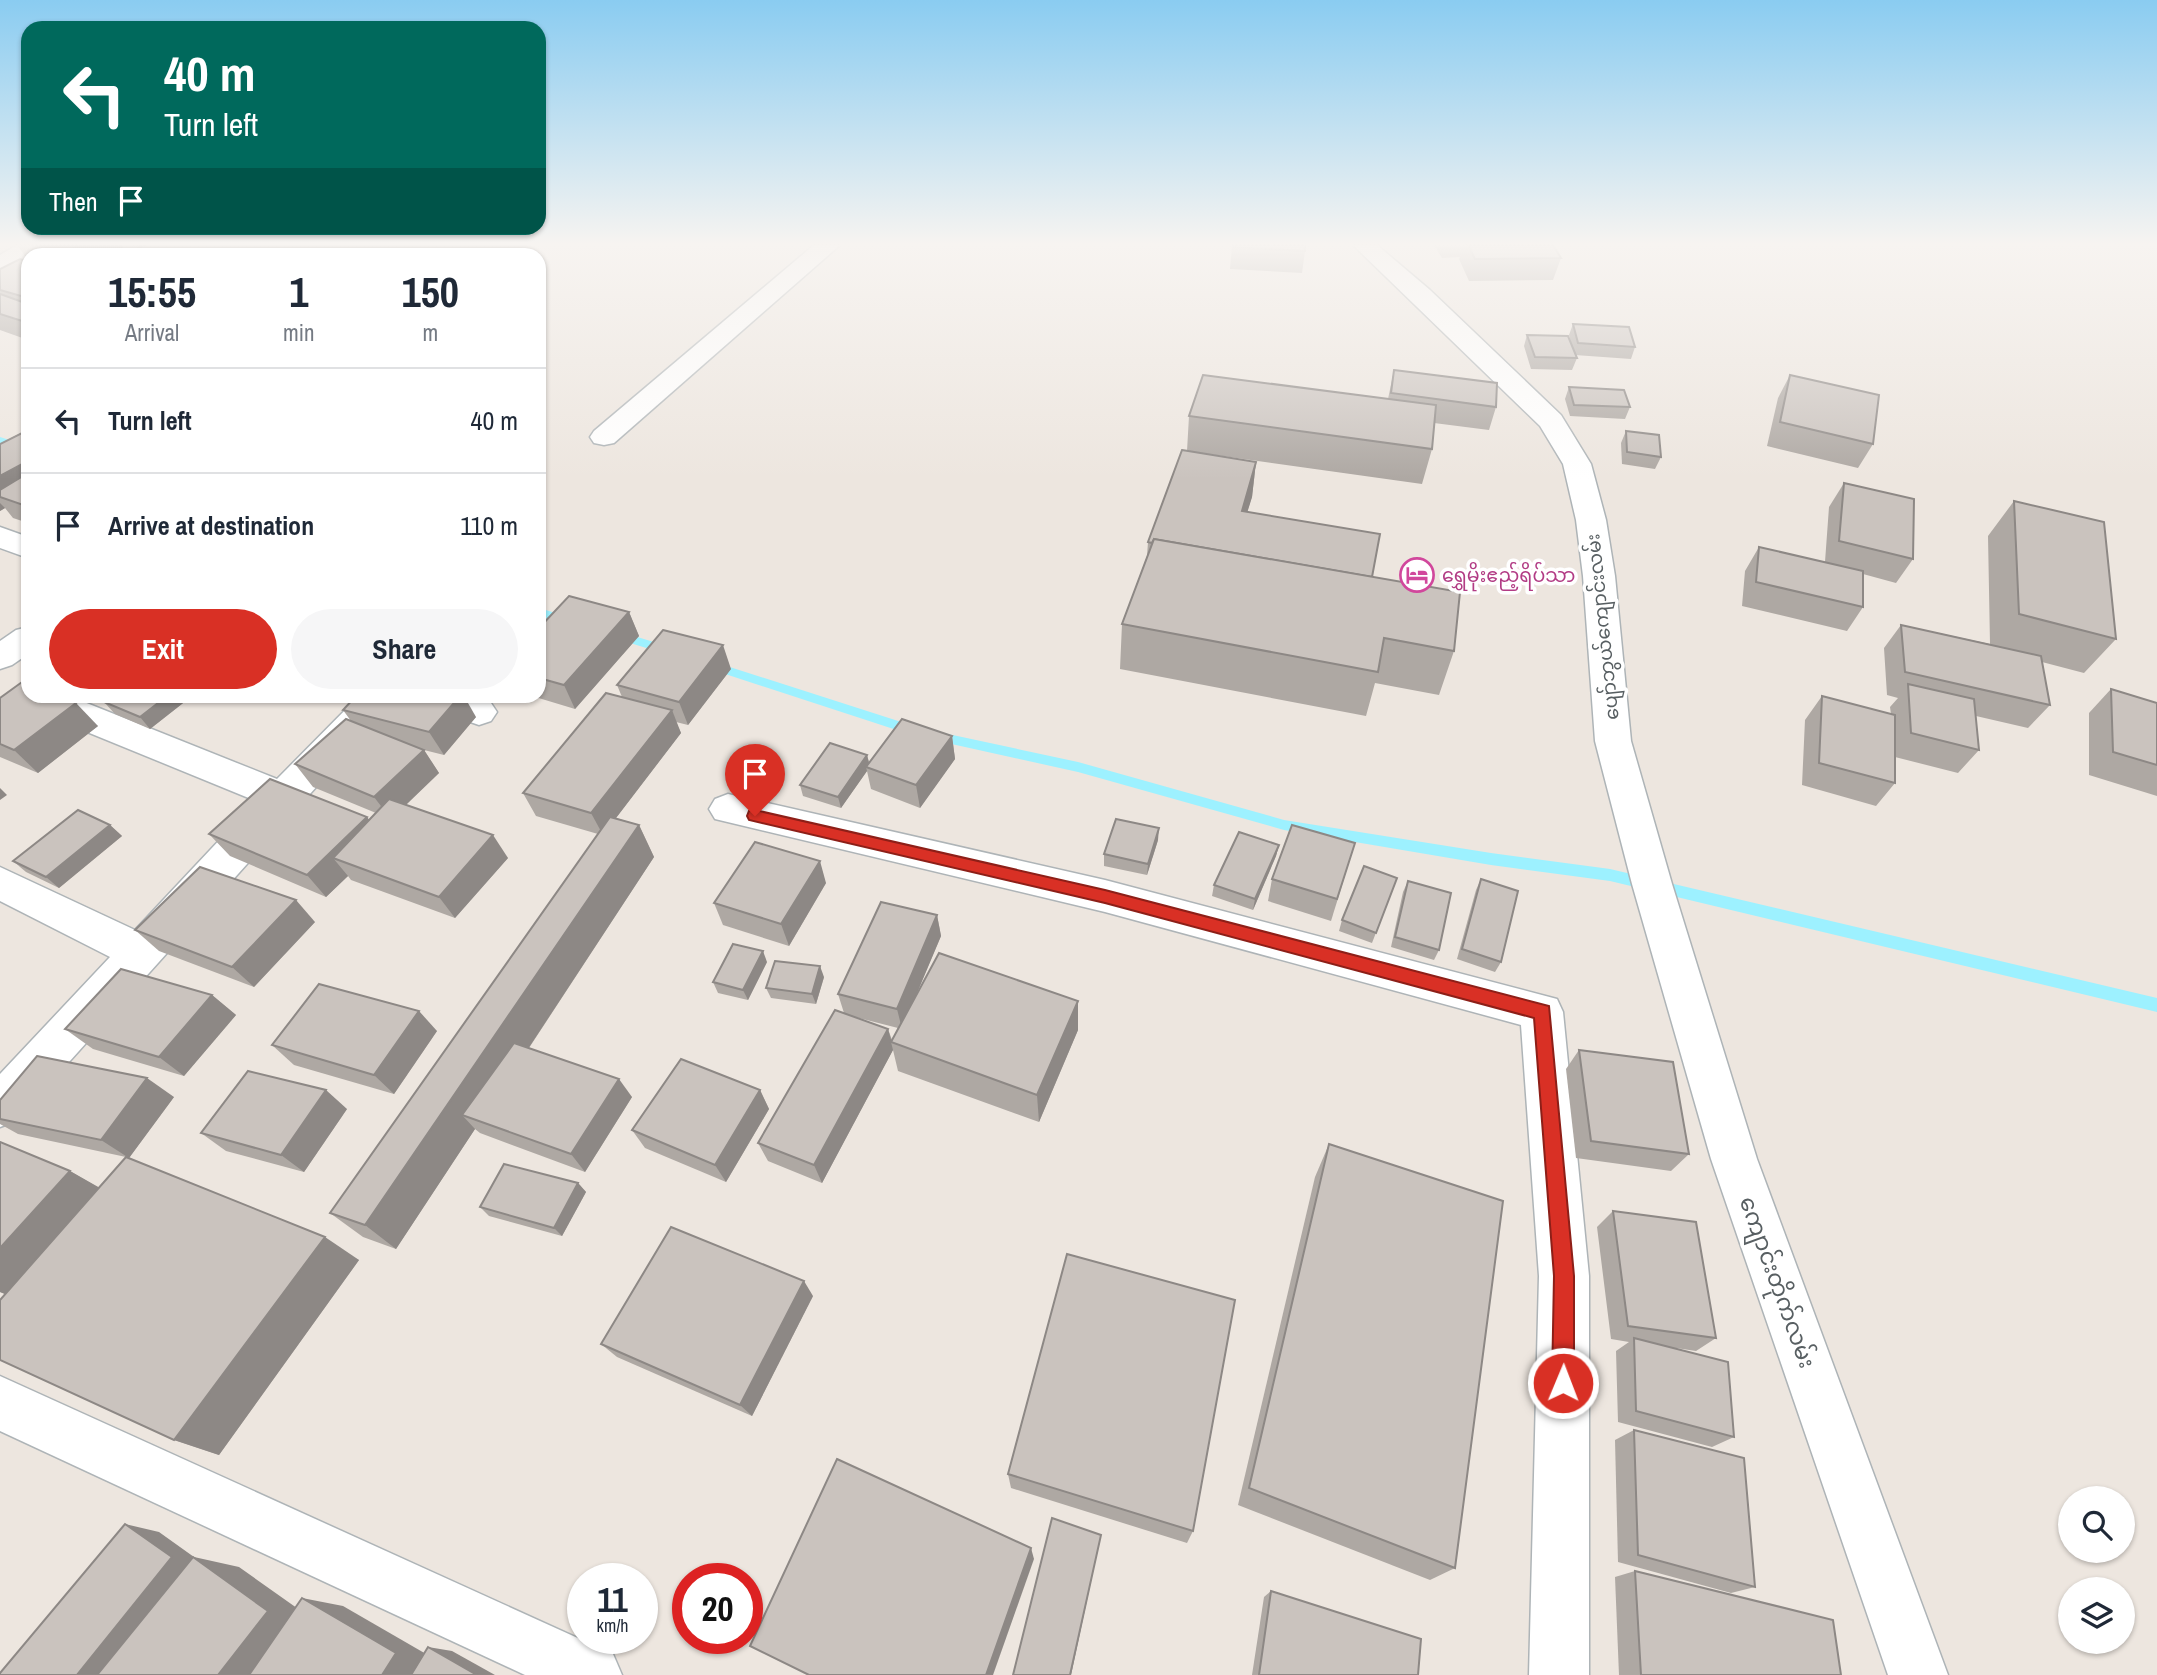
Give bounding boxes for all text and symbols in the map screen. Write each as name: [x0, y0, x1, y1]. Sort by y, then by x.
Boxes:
text: 40 m: [164, 40, 256, 106]
icon: left: [49, 49, 140, 140]
text: Turn left: [164, 103, 258, 146]
icon: arrive: [112, 182, 150, 220]
text: Then: [49, 184, 98, 219]
text: 15:55: [108, 264, 196, 320]
text: 1: [289, 264, 308, 320]
text: 150: [402, 264, 459, 320]
text: Arrival: [125, 317, 179, 348]
text: min: [283, 317, 315, 348]
text: m: [422, 317, 438, 348]
icon: left: [49, 402, 87, 440]
text: Turn left: [108, 403, 192, 438]
text: 40 m: [471, 403, 518, 438]
icon: arrive: [49, 507, 87, 545]
text: Arrive at destination: [108, 508, 314, 543]
text: 110 m: [460, 508, 518, 543]
street label: ပျော်ဘွယ်ကျောင်းလမ်း: [1578, 532, 1628, 722]
hotel icon: ရွှေမိုးဧည့်ရိပ်သာ: [1398, 556, 1436, 594]
place label: ရွှေမိုးဧည့်ရိပ်သာ: [1442, 561, 1575, 592]
button: Exit: [49, 609, 277, 689]
button: Share: [291, 609, 518, 689]
pin: [725, 744, 785, 816]
icon: arrive: [736, 755, 774, 793]
street label: ကျောင်းတိုက်လမ်း: [1729, 1192, 1823, 1373]
position arrow: [1526, 1346, 1600, 1420]
map controls: [2058, 1486, 2135, 1654]
button: search: [2058, 1486, 2135, 1563]
speed limit sign: 20: [672, 1563, 763, 1654]
text: 11: [597, 1576, 628, 1623]
button: layers: [2058, 1577, 2135, 1654]
text: km/h: [597, 1613, 629, 1638]

